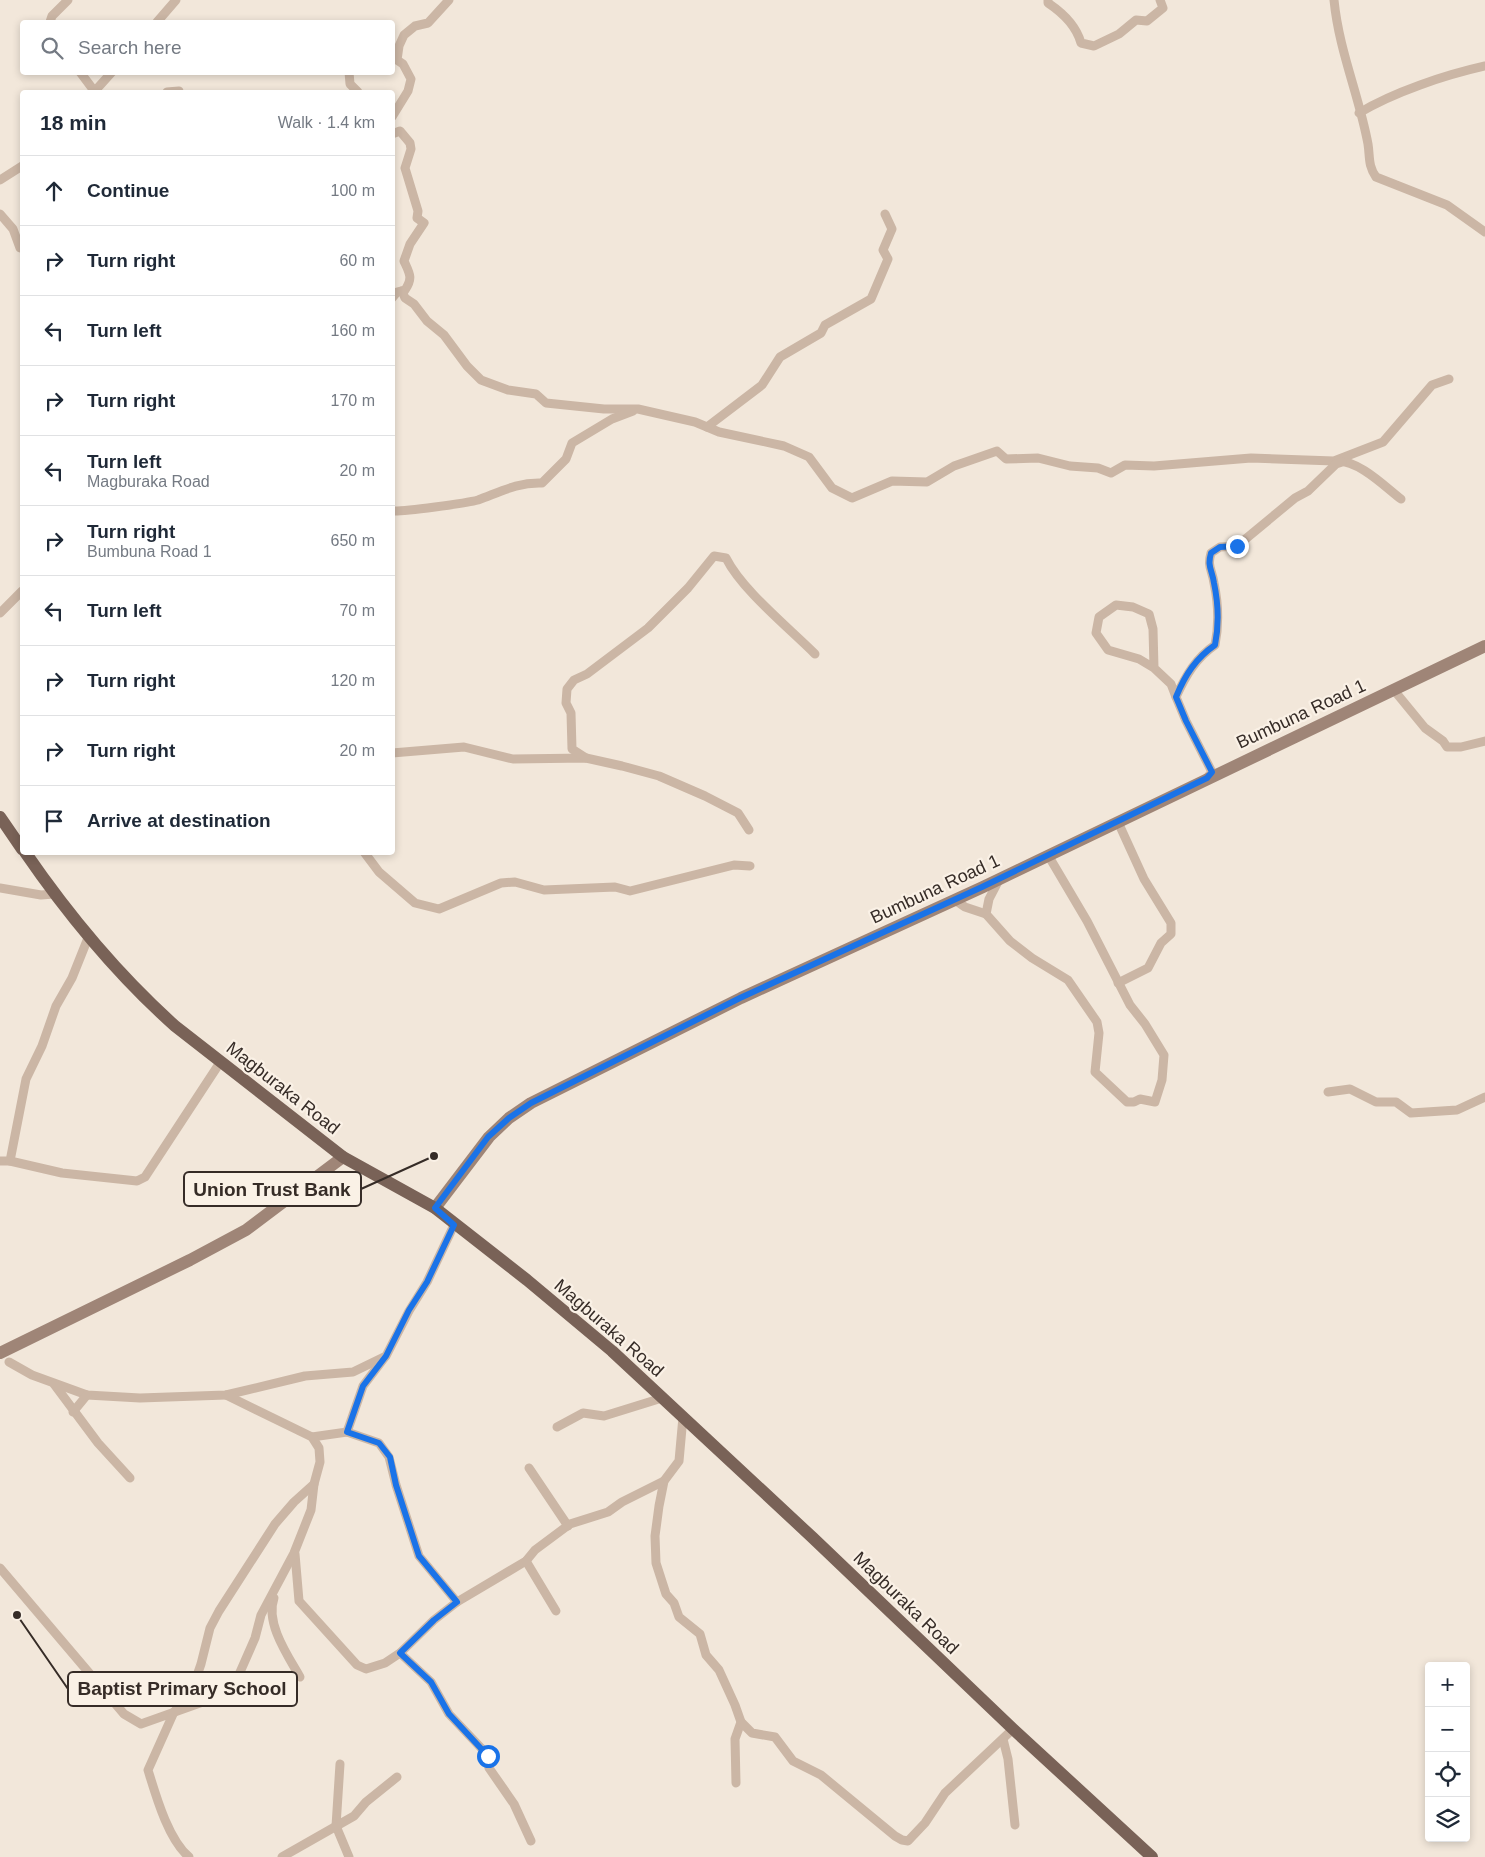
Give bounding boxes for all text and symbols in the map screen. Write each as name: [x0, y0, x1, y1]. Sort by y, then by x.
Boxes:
search box: [20, 20, 395, 75]
icon: search: [38, 34, 66, 62]
text: Search here: [78, 37, 182, 58]
text: 18 min: [40, 111, 107, 134]
text: Walk · 1.4 km: [278, 114, 375, 131]
icon: ahead: [40, 177, 68, 205]
text: Continue: [87, 180, 169, 201]
text: 100 m: [331, 182, 375, 199]
icon: right: [40, 247, 68, 275]
text: Turn right: [87, 250, 175, 271]
text: 60 m: [339, 252, 375, 269]
icon: left: [40, 317, 68, 345]
text: Turn left: [87, 320, 162, 341]
text: 160 m: [331, 322, 375, 339]
icon: right: [40, 387, 68, 415]
text: Turn right: [87, 390, 175, 411]
text: 170 m: [331, 392, 375, 409]
text: Turn left: [87, 451, 162, 472]
icon: left: [40, 457, 68, 485]
text: 20 m: [339, 462, 375, 479]
text: Magburaka Road: [87, 473, 210, 490]
text: Turn right: [87, 521, 175, 542]
icon: right: [40, 527, 68, 555]
text: 650 m: [331, 532, 375, 549]
route end: [1226, 535, 1249, 558]
text: Bumbuna Road 1: [87, 543, 212, 560]
icon: left: [40, 597, 68, 625]
text: Turn left: [87, 600, 162, 621]
text: 70 m: [339, 602, 375, 619]
icon: right: [40, 667, 68, 695]
text: Turn right: [87, 670, 175, 691]
text: 120 m: [331, 672, 375, 689]
street label: Bumbuna Road 1: [1233, 675, 1369, 753]
icon: right: [40, 737, 68, 765]
text: Turn right: [87, 740, 175, 761]
text: 20 m: [339, 742, 375, 759]
icon: arrive: [40, 807, 68, 835]
text: Arrive at destination: [87, 810, 271, 831]
street label: Bumbuna Road 1: [867, 850, 1003, 928]
street label: Magburaka Road: [222, 1038, 344, 1138]
callout: Union Trust Bank: [184, 1172, 361, 1206]
text: Union Trust Bank: [193, 1179, 351, 1200]
street label: Magburaka Road: [550, 1275, 668, 1381]
street label: Magburaka Road: [849, 1548, 963, 1658]
map controls: [1425, 1662, 1470, 1842]
button: +: [1425, 1662, 1470, 1707]
callout: Baptist Primary School: [68, 1672, 297, 1706]
text: Baptist Primary School: [77, 1678, 287, 1699]
button: −: [1425, 1707, 1470, 1752]
route start: [477, 1745, 500, 1768]
button: locate: [1425, 1752, 1470, 1797]
button: layers: [1425, 1797, 1470, 1842]

